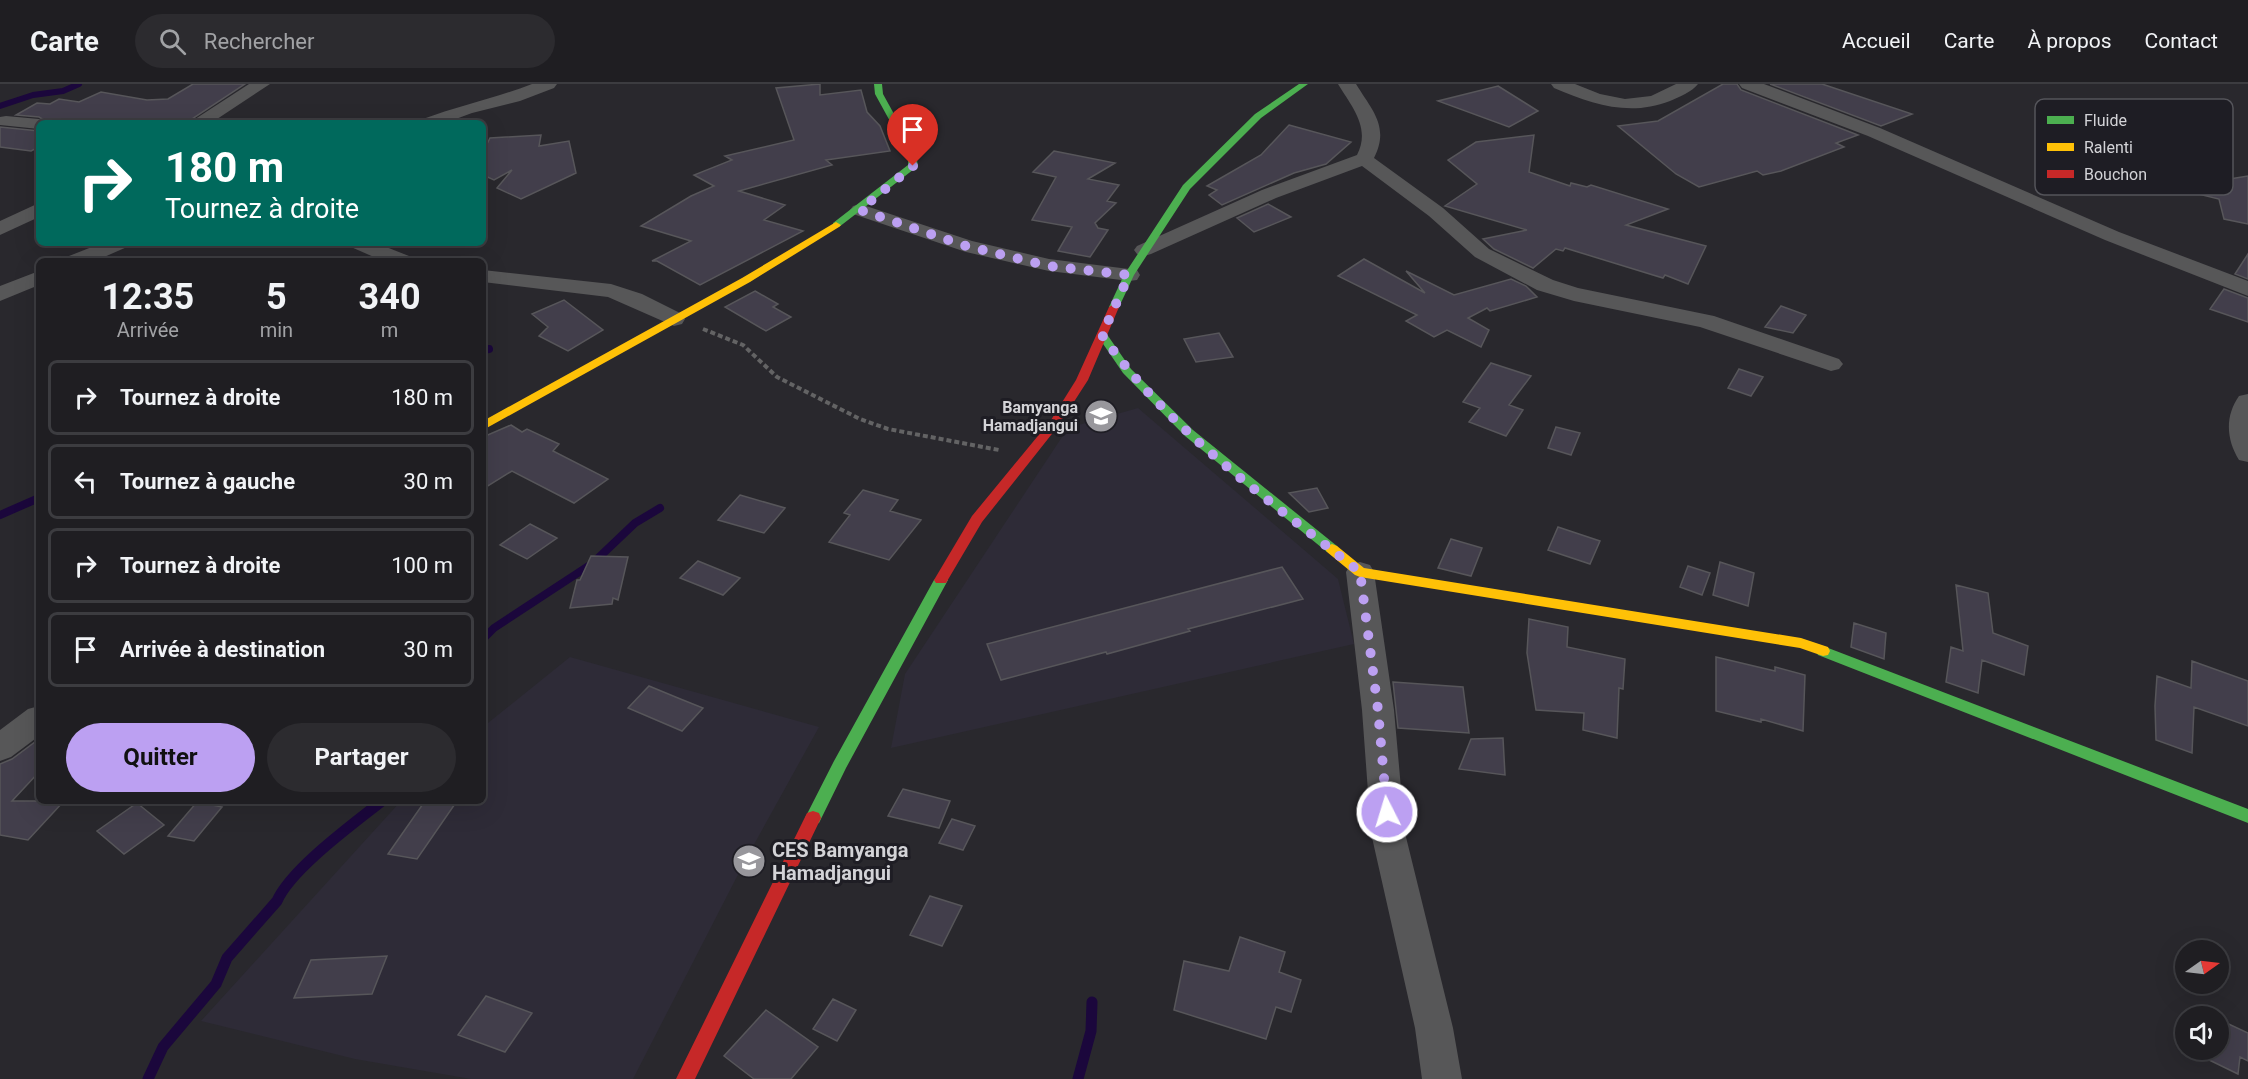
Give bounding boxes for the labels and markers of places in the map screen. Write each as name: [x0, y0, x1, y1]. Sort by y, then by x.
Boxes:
pin: [887, 104, 938, 166]
place label: Bamyanga Hamadjangui: [983, 398, 1078, 435]
school or university icon: Bamyanga Hamadjangui: [1083, 398, 1119, 434]
place label: CES Bamyanga Hamadjangui: [772, 838, 909, 885]
school or university icon: CES Bamyanga Hamadjangui: [731, 843, 767, 879]

